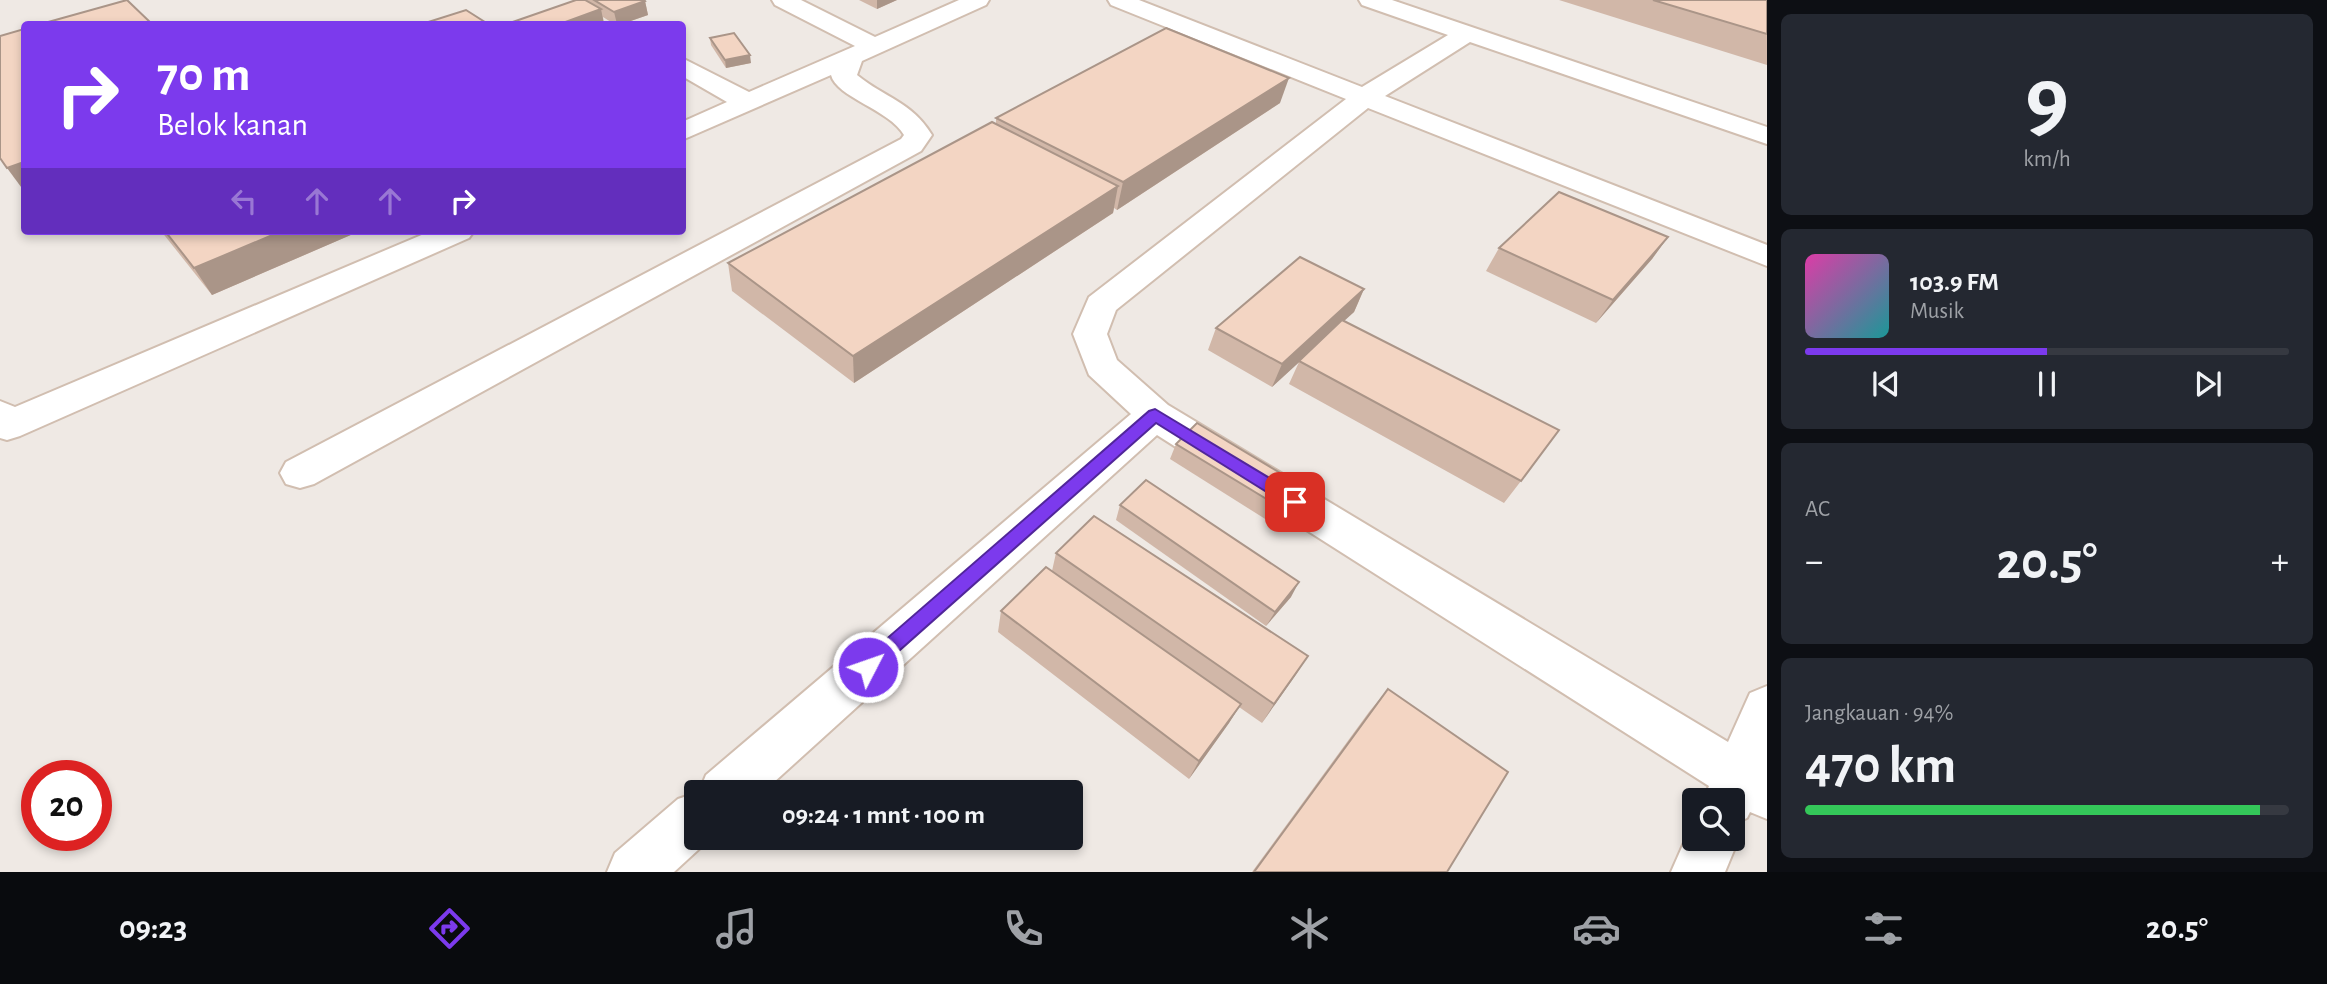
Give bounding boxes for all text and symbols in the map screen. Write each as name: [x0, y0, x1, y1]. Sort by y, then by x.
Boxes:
icon: right: [42, 49, 133, 140]
text: 70 m: [157, 51, 251, 100]
text: 9: [2025, 55, 2069, 146]
text: Belok kanan: [157, 109, 308, 141]
text: km/h: [2023, 148, 2071, 171]
icon: left: [225, 182, 263, 220]
icon: ahead: [298, 182, 336, 220]
icon: ahead: [371, 182, 409, 220]
icon: right: [444, 182, 482, 220]
text: 103.9 FM: [1910, 269, 1999, 295]
text: Musik: [1910, 300, 1964, 323]
icon: previous: [1867, 365, 1905, 403]
icon: pause: [2028, 365, 2066, 403]
icon: next: [2189, 365, 2227, 403]
pin: [1265, 472, 1325, 532]
icon: arrive: [1276, 483, 1314, 521]
text: AC: [1805, 498, 1830, 521]
text: 20.5°: [1996, 536, 2098, 588]
text: −: [1805, 543, 1823, 581]
text: +: [2271, 543, 2289, 581]
position arrow: [831, 630, 905, 704]
text: Jangkauan · 94%: [1805, 702, 1953, 725]
text: 470 km: [1805, 740, 1956, 792]
speed limit sign: 20: [21, 760, 112, 851]
map controls: [1682, 788, 1745, 851]
button: search: [1682, 788, 1745, 851]
text: 09:24 · 1 mnt · 100 m: [782, 802, 985, 828]
icon: directions: [425, 904, 474, 953]
icon: music: [712, 904, 761, 953]
icon: phone: [999, 904, 1048, 953]
icon: climate: [1285, 904, 1334, 953]
icon: car: [1572, 904, 1621, 953]
icon: filters: [1859, 904, 1908, 953]
text: 09:23: [119, 912, 187, 944]
text: 20.5°: [2146, 912, 2208, 944]

